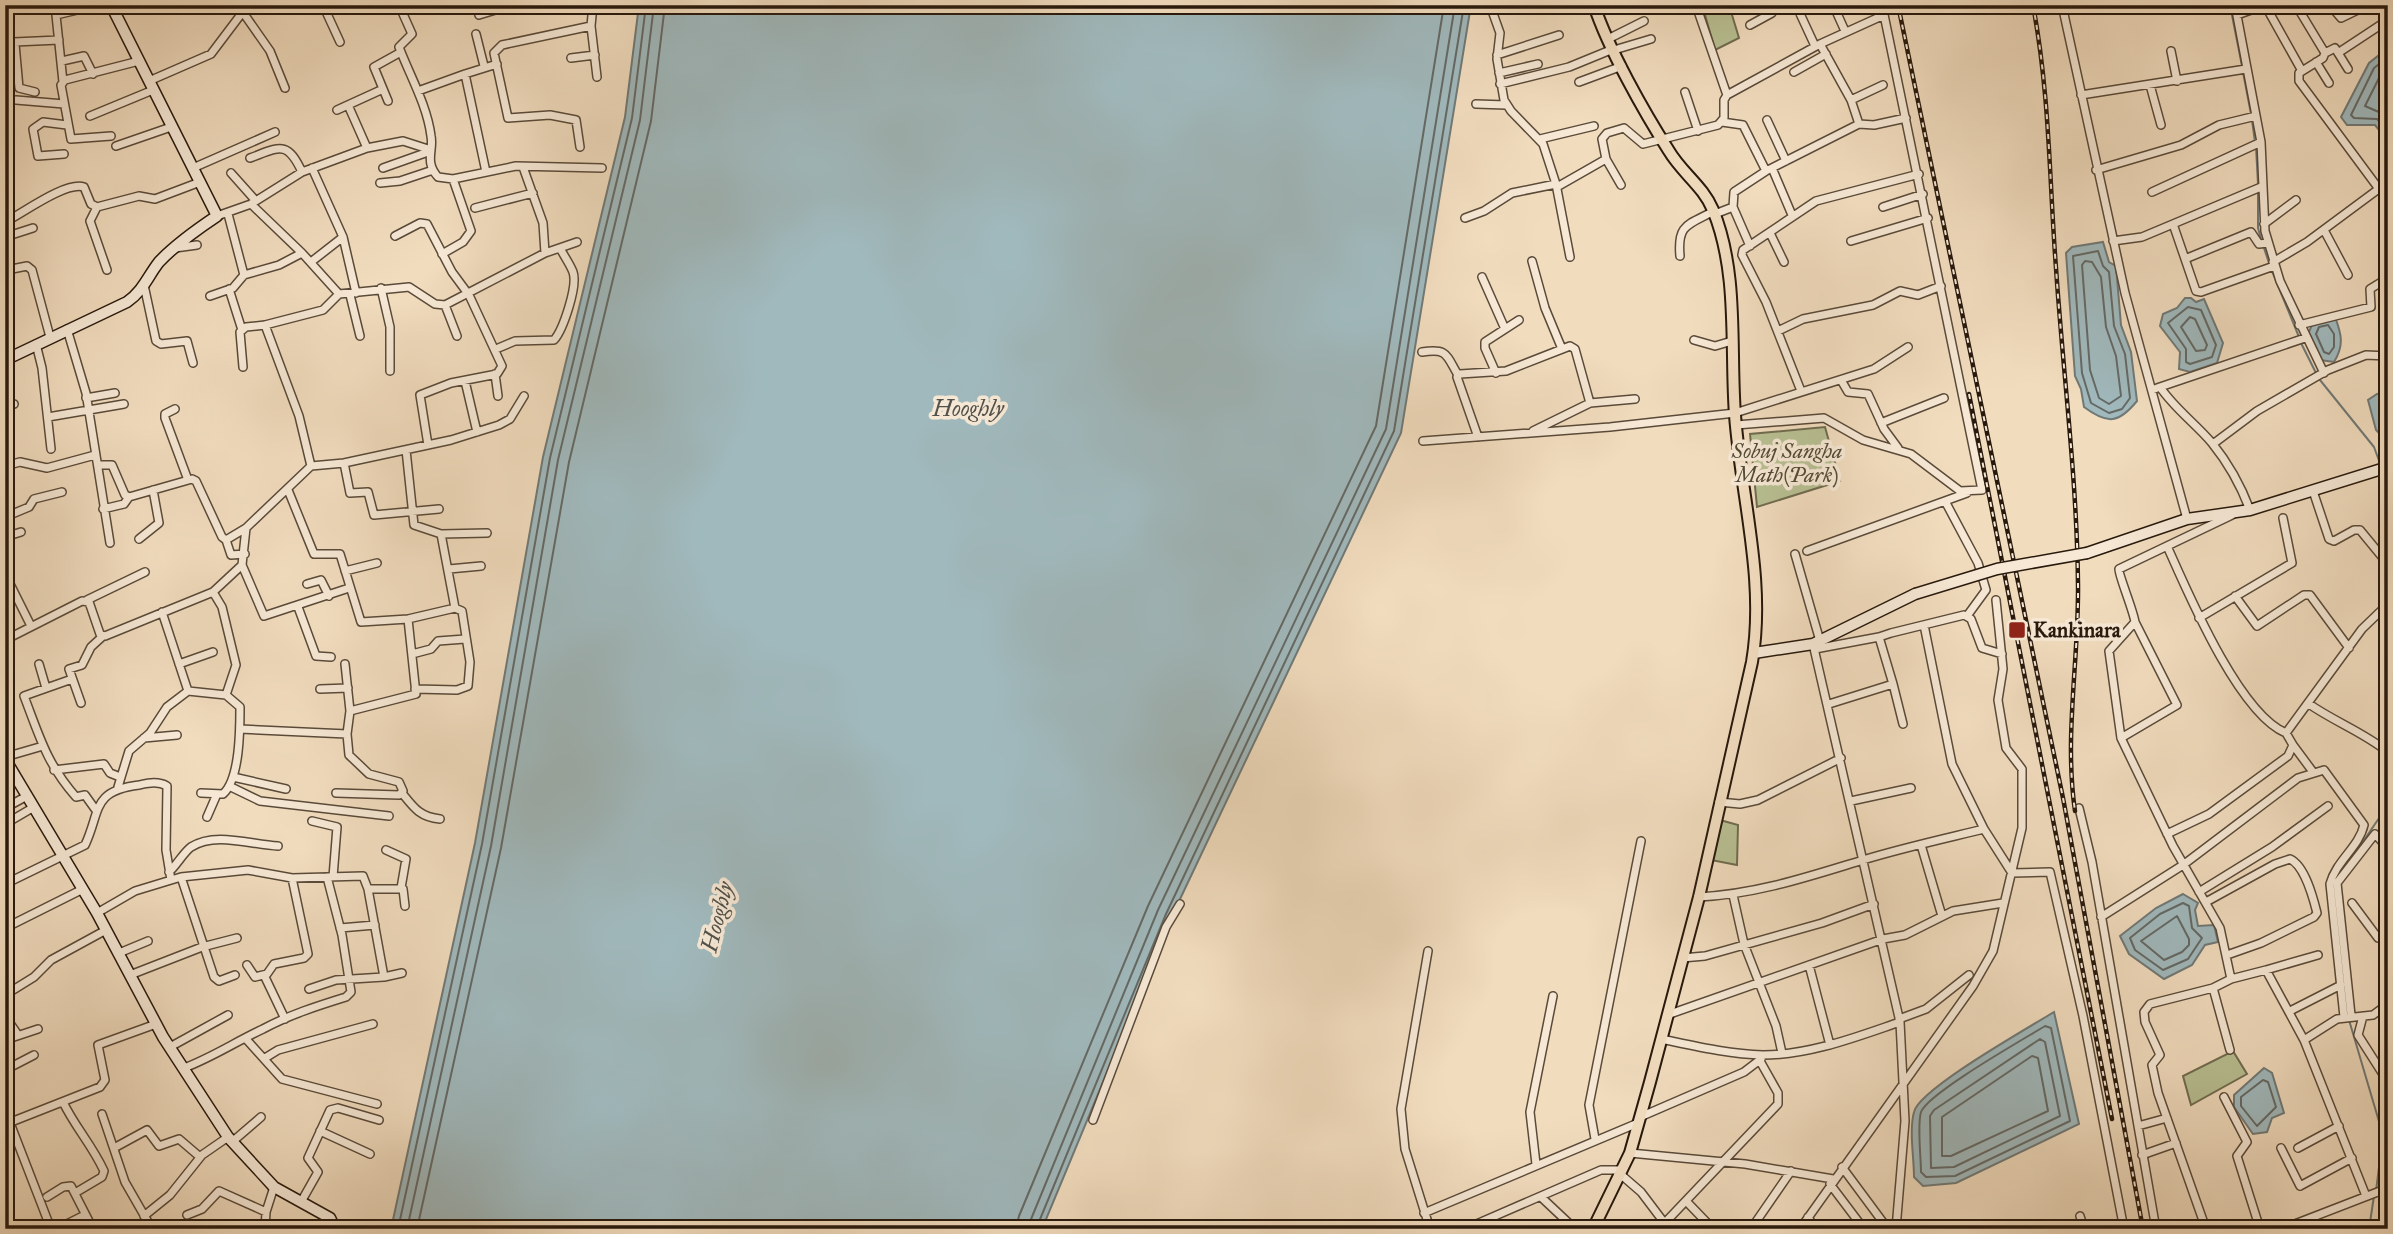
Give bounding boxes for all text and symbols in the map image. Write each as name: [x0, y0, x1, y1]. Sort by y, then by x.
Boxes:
water label: Hooghly: [931, 394, 1005, 422]
park label: Sobuj Sangha Math(Park): [1731, 438, 1842, 488]
place label: Kankinara: [2033, 617, 2122, 643]
marker: Kankinara: [2007, 620, 2027, 640]
water label: Hooghly: [695, 877, 740, 956]

